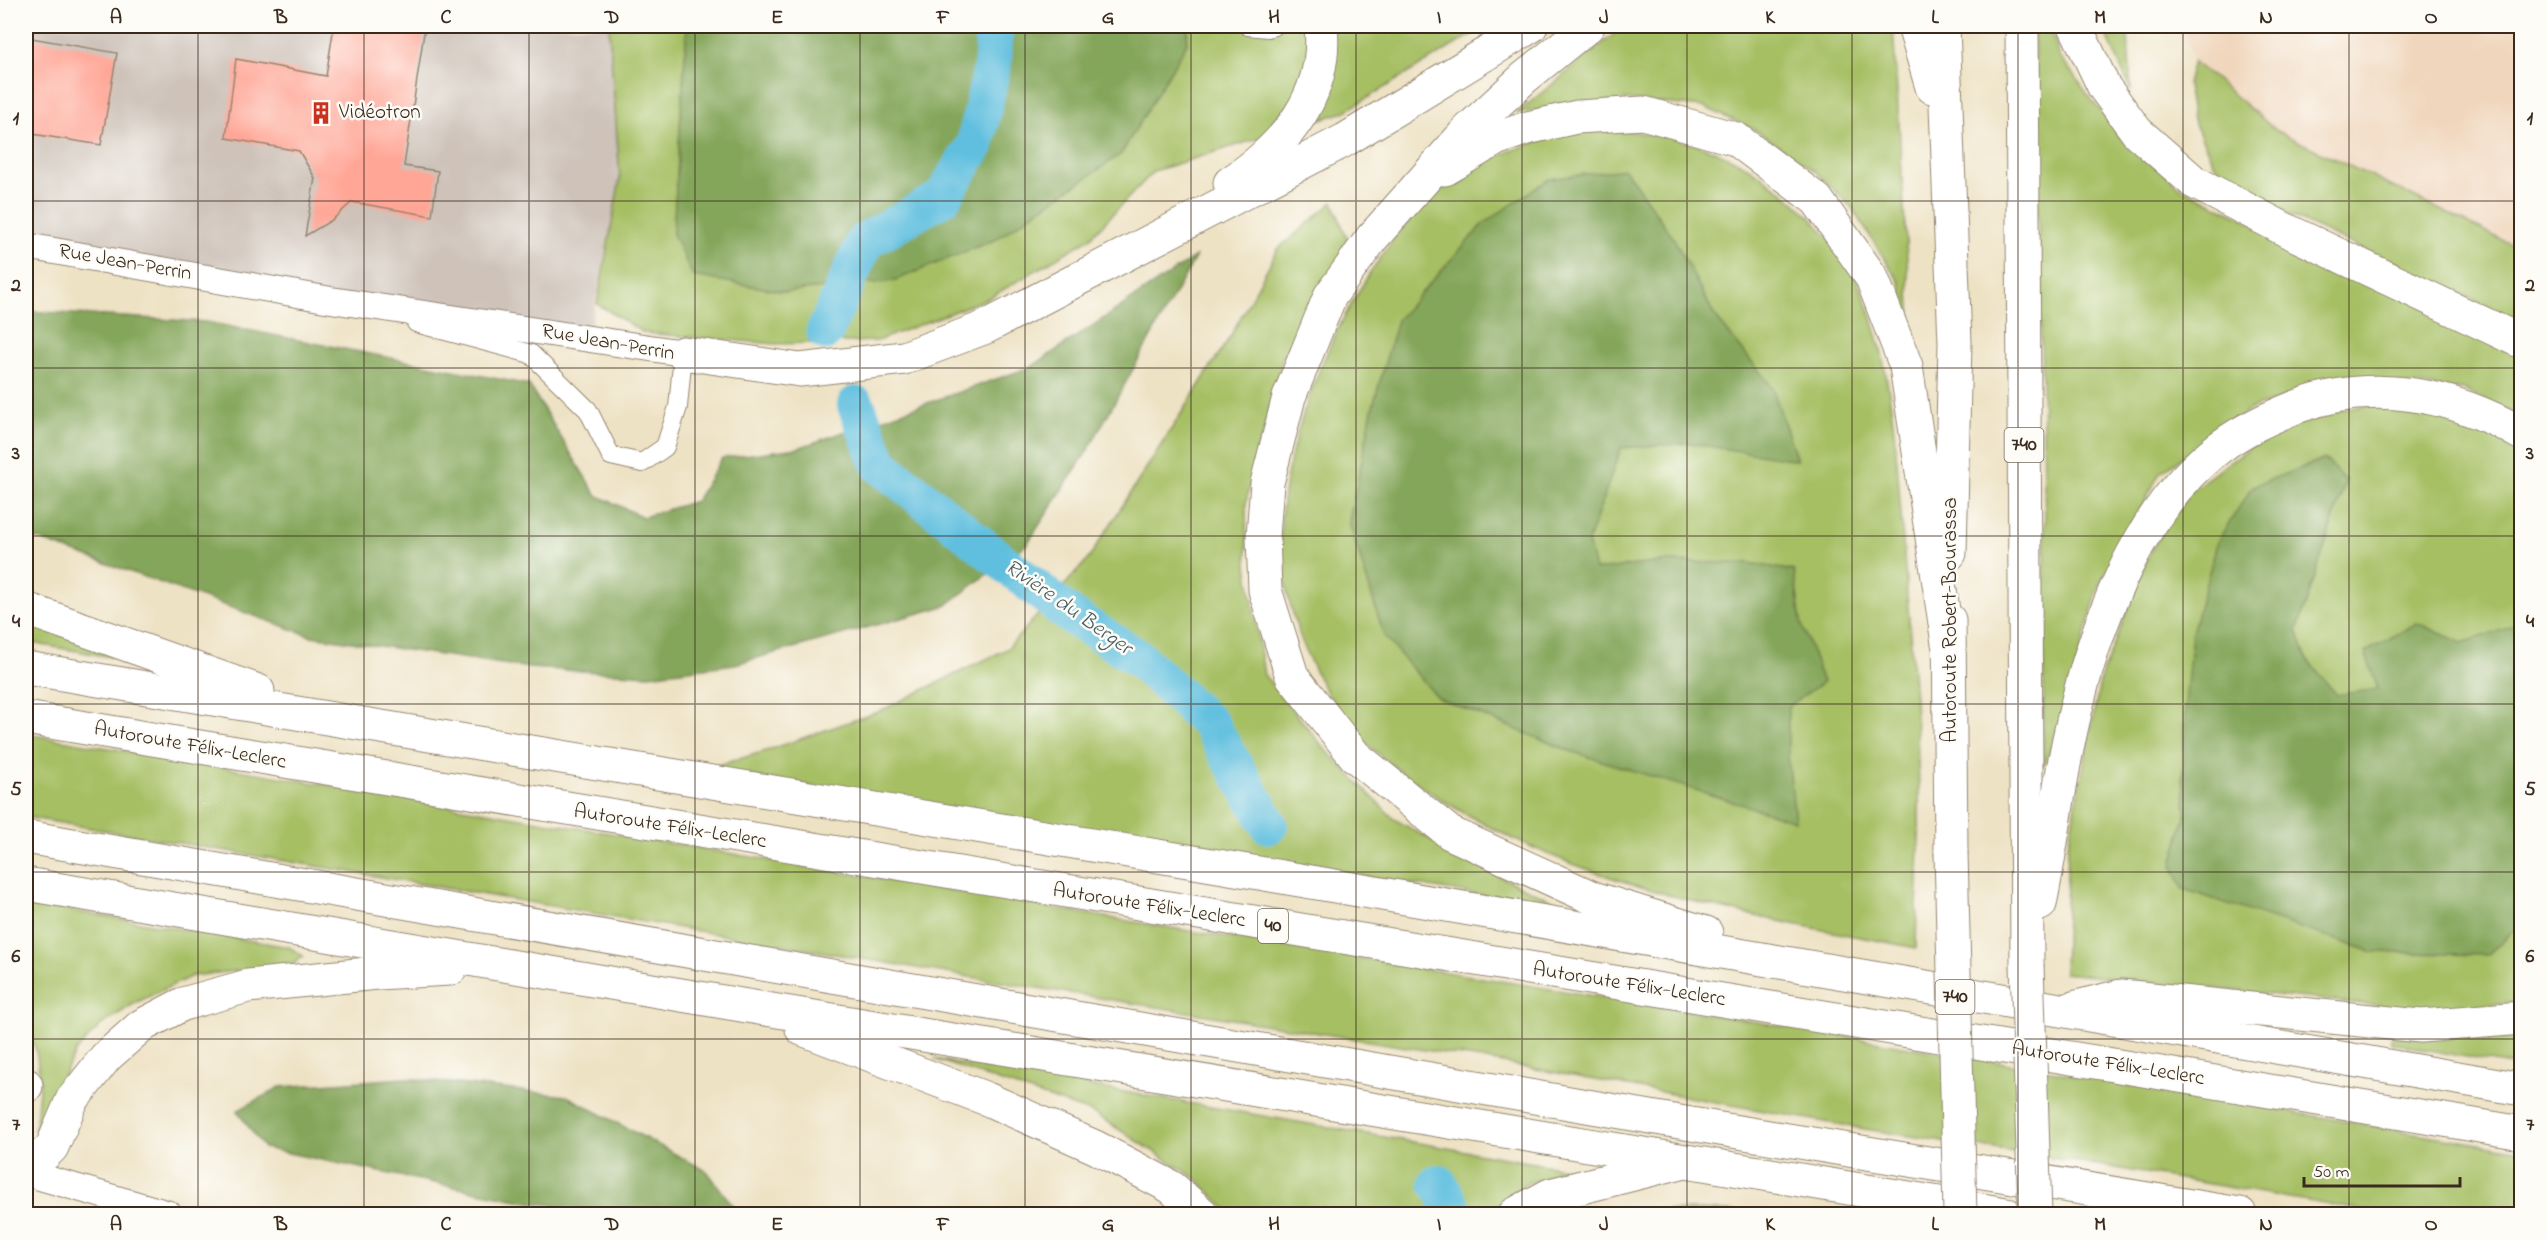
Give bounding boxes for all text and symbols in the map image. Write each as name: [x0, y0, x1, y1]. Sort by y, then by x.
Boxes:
text: A: [110, 4, 122, 33]
text: B: [273, 4, 288, 33]
text: C: [441, 4, 452, 33]
text: D: [604, 4, 619, 33]
text: E: [771, 4, 783, 33]
text: F: [936, 4, 950, 33]
text: G: [1102, 4, 1115, 33]
text: H: [1268, 4, 1280, 33]
text: I: [1437, 4, 1442, 33]
text: J: [1599, 4, 1609, 33]
text: K: [1765, 4, 1776, 33]
text: L: [1931, 4, 1939, 33]
text: M: [2094, 4, 2106, 33]
text: N: [2259, 4, 2273, 33]
text: O: [2424, 4, 2438, 33]
place label: Vidéotron: [338, 98, 421, 128]
building icon: Vidéotron: [308, 100, 334, 126]
text: 1: [13, 105, 20, 134]
text: 1: [2527, 105, 2534, 134]
street label: Rue Jean-Perrin: [56, 237, 194, 289]
text: 2: [10, 272, 21, 301]
text: 2: [2524, 272, 2535, 301]
street label: Rue Jean-Perrin: [539, 317, 677, 369]
road number: 740: [2004, 428, 2044, 462]
text: 3: [11, 440, 20, 469]
text: 3: [2525, 440, 2534, 469]
street label: Autoroute Robert-Bourassa: [1936, 497, 1966, 743]
water label: Rivière du Berger: [998, 552, 1141, 666]
text: 4: [12, 608, 21, 637]
text: 4: [2526, 608, 2535, 637]
street label: Autoroute Félix-Leclerc: [91, 714, 289, 778]
text: 5: [10, 776, 22, 805]
text: 5: [2524, 776, 2536, 805]
street label: Autoroute Félix-Leclerc: [571, 797, 769, 857]
street label: Autoroute Félix-Leclerc: [1050, 876, 1248, 936]
road number: 40: [1258, 909, 1288, 943]
text: 6: [12, 943, 21, 972]
text: 6: [2526, 943, 2535, 972]
street label: Autoroute Félix-Leclerc: [1530, 955, 1728, 1015]
road number: 740: [1936, 980, 1974, 1014]
street label: Autoroute Félix-Leclerc: [2009, 1034, 2207, 1094]
text: 7: [12, 1111, 21, 1140]
text: 7: [2526, 1111, 2535, 1140]
scale bar: [2304, 1150, 2460, 1188]
text: 50 m: [2313, 1160, 2350, 1186]
text: A: [110, 1211, 122, 1240]
text: B: [273, 1211, 288, 1240]
text: C: [441, 1211, 452, 1240]
text: D: [604, 1211, 619, 1240]
text: E: [771, 1211, 783, 1240]
text: F: [936, 1211, 950, 1240]
text: G: [1102, 1211, 1115, 1240]
text: H: [1268, 1211, 1280, 1240]
text: I: [1437, 1211, 1442, 1240]
text: J: [1599, 1211, 1609, 1240]
text: K: [1765, 1211, 1776, 1240]
text: L: [1931, 1211, 1939, 1240]
text: M: [2094, 1211, 2106, 1240]
text: N: [2259, 1211, 2273, 1240]
text: O: [2424, 1211, 2438, 1240]

